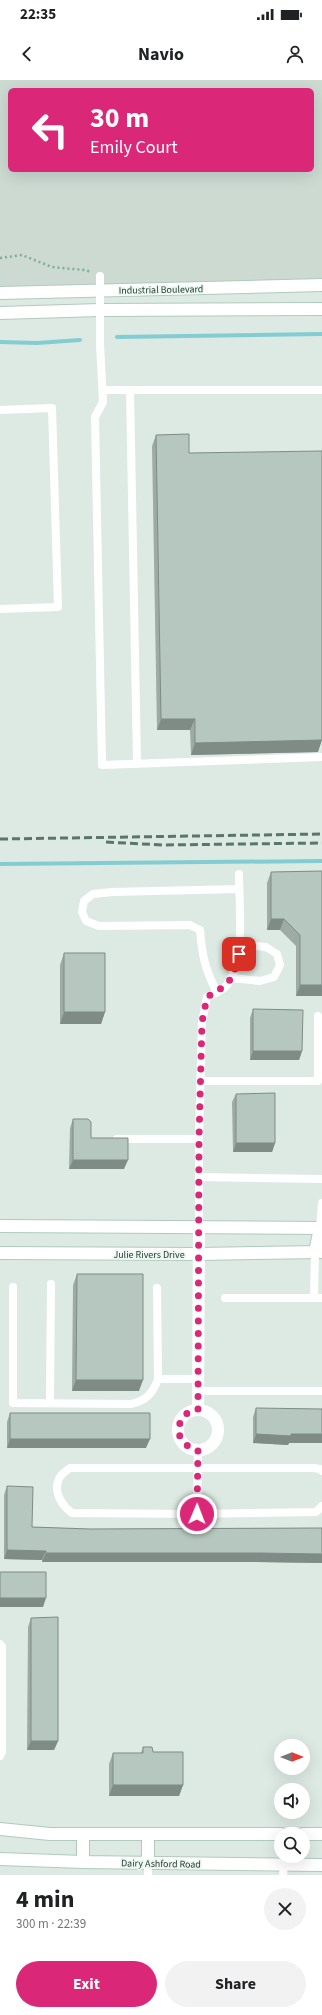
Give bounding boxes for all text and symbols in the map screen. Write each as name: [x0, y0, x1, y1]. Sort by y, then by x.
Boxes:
text: 22:35: [20, 4, 56, 25]
text: Navio: [138, 42, 184, 67]
icon: back: [16, 43, 38, 65]
icon: person: [284, 43, 306, 65]
text: 30 m: [90, 98, 149, 138]
icon: left: [24, 104, 76, 156]
text: Emily Court: [90, 135, 178, 160]
street label: Industrial Boulevard: [119, 282, 203, 298]
pin: [222, 937, 256, 971]
icon: arrive: [228, 943, 250, 965]
street label: Julie Rivers Drive: [113, 1248, 185, 1262]
position arrow: [176, 1493, 218, 1535]
north arrow: [274, 1739, 310, 1775]
map controls: [274, 1739, 310, 1863]
button: sound: [274, 1783, 310, 1819]
button: search: [274, 1827, 310, 1863]
street label: Dairy Ashford Road: [121, 1856, 201, 1872]
text: 4 min: [16, 1882, 74, 1917]
button: close: [264, 1888, 306, 1930]
text: 300 m · 22:39: [16, 1915, 86, 1933]
button: Exit: [16, 1961, 157, 2007]
button: Share: [165, 1961, 306, 2007]

